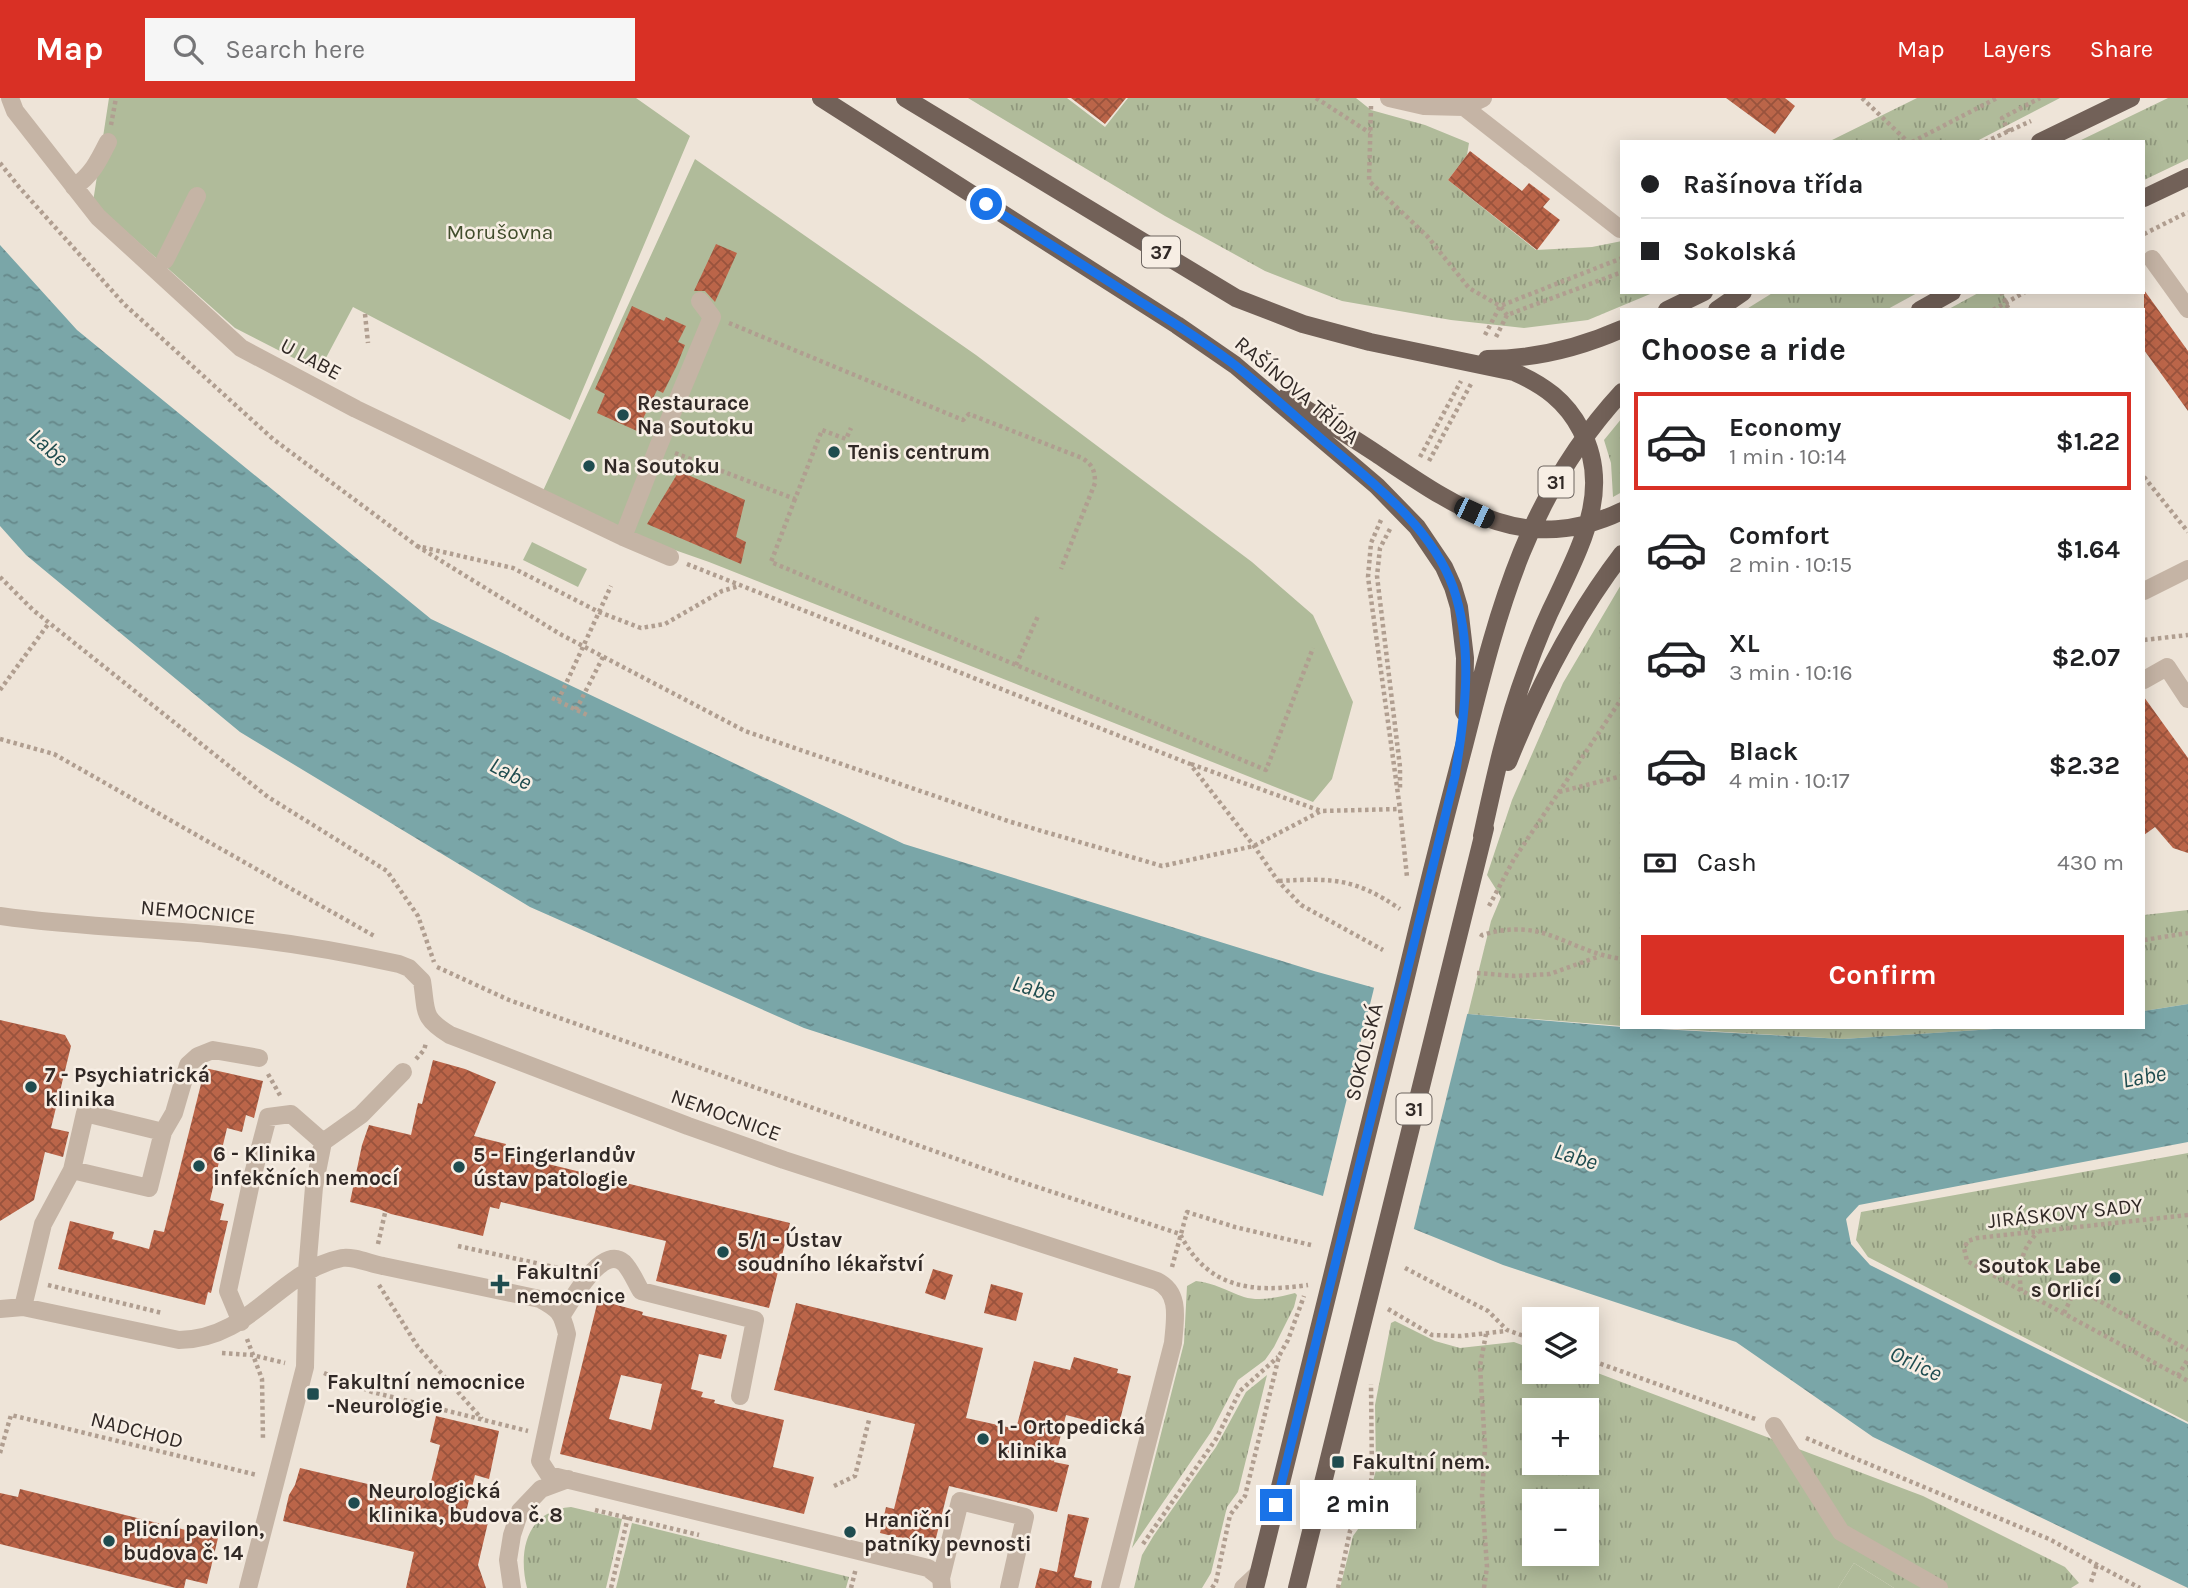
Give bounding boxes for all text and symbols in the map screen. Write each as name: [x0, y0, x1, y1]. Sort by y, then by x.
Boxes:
search box: [145, 18, 635, 81]
text: Map: [35, 30, 103, 68]
icon: search: [169, 30, 207, 68]
text: Search here: [225, 34, 365, 65]
text: Map: [1897, 35, 1945, 63]
text: Layers: [1983, 35, 2052, 63]
text: Share: [2090, 35, 2153, 63]
text: Rašínova třída: [1683, 169, 1864, 200]
route start: [970, 188, 1002, 220]
park label: Morušovna: [447, 220, 553, 244]
road number: 37: [1142, 236, 1180, 268]
text: Sokolská: [1683, 236, 1797, 267]
street label: RAŠÍNOVA TŘÍDA: [1230, 331, 1364, 449]
text: Choose a ride: [1641, 331, 1846, 368]
street label: U LABE: [276, 333, 346, 385]
place label: Restaurace Na Soutoku: [637, 391, 754, 439]
marker: Restaurace Na Soutoku: [615, 407, 631, 423]
icon: car: [1645, 410, 1708, 473]
text: Economy: [1729, 412, 1841, 443]
water label: Labe: [23, 423, 74, 472]
text: $1.22: [2056, 426, 2120, 457]
place label: Tenis centrum: [848, 440, 990, 464]
text: 1 min · 10:14: [1729, 443, 1846, 470]
marker: Tenis centrum: [826, 444, 842, 460]
place label: Na Soutoku: [603, 454, 720, 478]
marker: Na Soutoku: [581, 458, 597, 474]
road number: 31: [1538, 466, 1574, 498]
car: [1451, 495, 1498, 531]
icon: car: [1645, 518, 1708, 581]
text: Comfort: [1729, 520, 1830, 551]
text: $1.64: [2056, 534, 2120, 565]
text: 2 min · 10:15: [1729, 551, 1852, 578]
icon: car: [1645, 626, 1708, 689]
text: XL: [1729, 628, 1760, 659]
text: $2.07: [2051, 642, 2120, 673]
text: 3 min · 10:16: [1729, 659, 1853, 686]
icon: car: [1645, 734, 1708, 797]
text: Black: [1729, 736, 1798, 767]
text: $2.32: [2049, 750, 2120, 781]
water label: Labe: [485, 751, 537, 796]
text: 4 min · 10:17: [1729, 767, 1850, 794]
icon: cash: [1641, 844, 1679, 882]
text: Cash: [1697, 847, 1757, 878]
text: 430 m: [2057, 849, 2124, 876]
street label: NEMOCNICE: [140, 895, 256, 929]
button: Confirm: [1641, 935, 2124, 1015]
water label: Labe: [1009, 969, 1059, 1008]
street label: SOKOLSKÁ: [1340, 1001, 1388, 1103]
water label: Labe: [2120, 1059, 2168, 1094]
place label: 7 - Psychiatrická klinika: [45, 1063, 210, 1111]
marker: 7 - Psychiatrická klinika: [23, 1079, 39, 1095]
street label: NEMOCNICE: [668, 1084, 784, 1146]
road number: 31: [1396, 1093, 1432, 1124]
water label: Labe: [1551, 1137, 1601, 1176]
place label: 6 - Klinika infekčních nemocí: [213, 1142, 400, 1190]
place label: 5 - Fingerlandův ústav patologie: [473, 1143, 636, 1191]
marker: 6 - Klinika infekčních nemocí: [191, 1158, 207, 1174]
marker: 5 - Fingerlandův ústav patologie: [451, 1159, 467, 1175]
street label: JIRÁSKOVY SADY: [1986, 1193, 2144, 1233]
place label: 5/1 - Ústav soudního lékařství: [737, 1226, 925, 1276]
marker: 5/1 - Ústav soudního lékařství: [715, 1244, 731, 1260]
place label: Soutok Labe s Orlicí: [1978, 1254, 2102, 1302]
place label: Fakultní nemocnice: [516, 1260, 625, 1308]
marker: Soutok Labe s Orlicí: [2107, 1270, 2123, 1286]
marker: Fakultní nemocnice: [490, 1274, 510, 1294]
map controls: [1522, 1307, 1599, 1566]
button: layers: [1522, 1307, 1599, 1384]
water label: Orlice: [1885, 1340, 1947, 1387]
place label: Fakultní nemocnice -Neurologie: [327, 1370, 525, 1418]
marker: Fakultní nemocnice -Neurologie: [305, 1386, 321, 1402]
button: +: [1522, 1398, 1599, 1475]
street label: NADCHOD: [88, 1407, 186, 1453]
place label: 1 - Ortopedická klinika: [997, 1415, 1145, 1463]
marker: 1 - Ortopedická klinika: [975, 1431, 991, 1447]
place label: Fakultní nem.: [1352, 1450, 1489, 1474]
marker: Fakultní nem.: [1330, 1454, 1346, 1470]
place label: Neurologická klinika, budova č. 8: [368, 1479, 563, 1527]
callout: 2 min: [1300, 1480, 1416, 1530]
route end: [1260, 1489, 1292, 1521]
button: −: [1522, 1489, 1599, 1566]
text: 2 min: [1326, 1491, 1390, 1518]
marker: Neurologická klinika, budova č. 8: [346, 1495, 362, 1511]
place label: Hraniční patníky pevnosti: [864, 1508, 1032, 1556]
place label: Plicní pavilon, budova č. 14: [123, 1517, 264, 1565]
marker: Hraniční patníky pevnosti: [842, 1524, 858, 1540]
marker: Plicní pavilon, budova č. 14: [101, 1533, 117, 1549]

